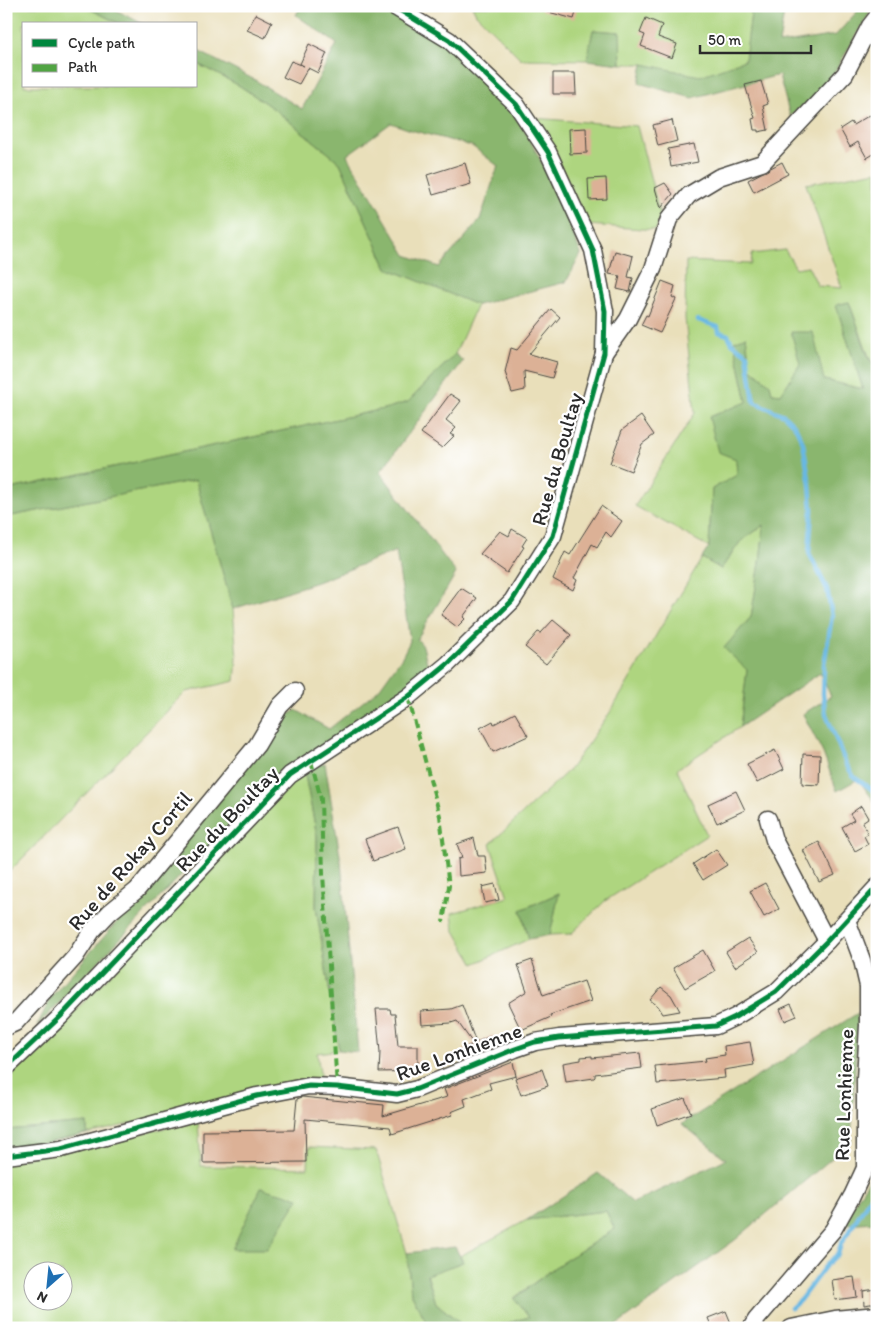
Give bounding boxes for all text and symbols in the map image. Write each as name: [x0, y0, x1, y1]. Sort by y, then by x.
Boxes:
legend: [22, 22, 198, 88]
scale bar: [700, 22, 812, 54]
text: 50 m: [708, 31, 741, 49]
text: Cycle path: [68, 34, 135, 52]
text: Path: [68, 58, 97, 76]
street label: Rue du Boultay: [526, 389, 588, 528]
street label: Rue du Boultay: [170, 760, 283, 877]
street label: Rue de Rokay Cortil: [62, 786, 197, 935]
street label: Rue Lonhienne: [392, 1017, 525, 1086]
street label: Rue Lonhienne: [829, 1029, 858, 1161]
north arrow: [22, 1262, 72, 1312]
text: N: [34, 1287, 50, 1307]

